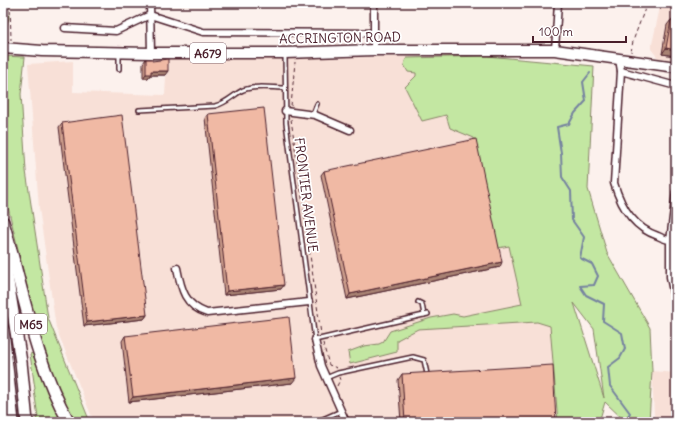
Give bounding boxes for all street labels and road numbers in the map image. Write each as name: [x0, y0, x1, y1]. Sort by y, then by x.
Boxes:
street label: ACCRINGTON ROAD: [279, 28, 401, 48]
road number: A679: [190, 43, 226, 63]
street label: FRONTIER AVENUE: [291, 137, 322, 254]
road number: M65: [15, 314, 47, 334]

